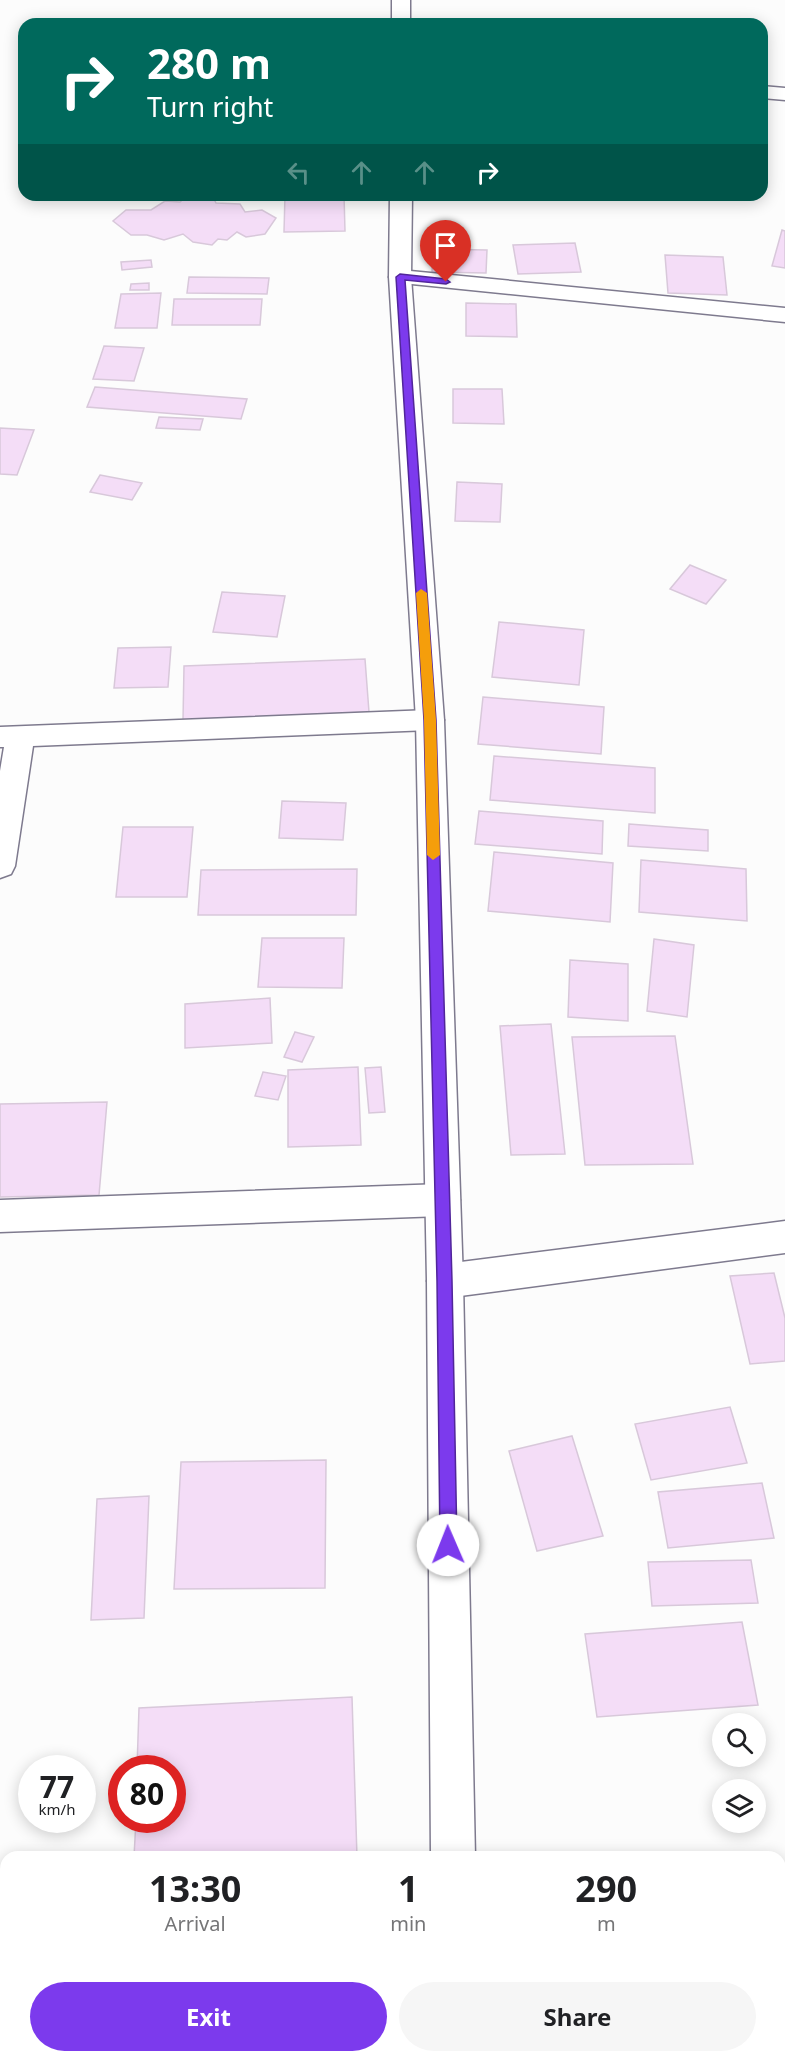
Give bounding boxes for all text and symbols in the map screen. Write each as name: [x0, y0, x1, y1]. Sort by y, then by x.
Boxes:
text: 280 m: [147, 34, 271, 91]
icon: right: [48, 42, 126, 120]
text: Turn right: [147, 88, 273, 125]
icon: left: [282, 156, 315, 189]
icon: ahead: [345, 156, 378, 189]
icon: ahead: [408, 156, 441, 189]
icon: right: [471, 156, 504, 189]
pin: [420, 220, 471, 282]
icon: arrive: [429, 229, 462, 262]
position arrow: [416, 1513, 480, 1577]
map controls: [712, 1713, 766, 1833]
button: search: [712, 1713, 766, 1767]
speed limit sign: 80: [108, 1755, 186, 1833]
text: 77: [40, 1766, 74, 1807]
button: layers: [712, 1779, 766, 1833]
text: km/h: [39, 1799, 75, 1819]
text: 13:30: [149, 1864, 241, 1913]
text: 1: [398, 1864, 419, 1913]
text: 290: [575, 1864, 637, 1913]
text: Arrival: [165, 1910, 226, 1937]
text: min: [390, 1910, 426, 1937]
text: m: [597, 1910, 616, 1937]
button: Exit: [30, 1982, 387, 2051]
button: Share: [399, 1982, 756, 2051]

